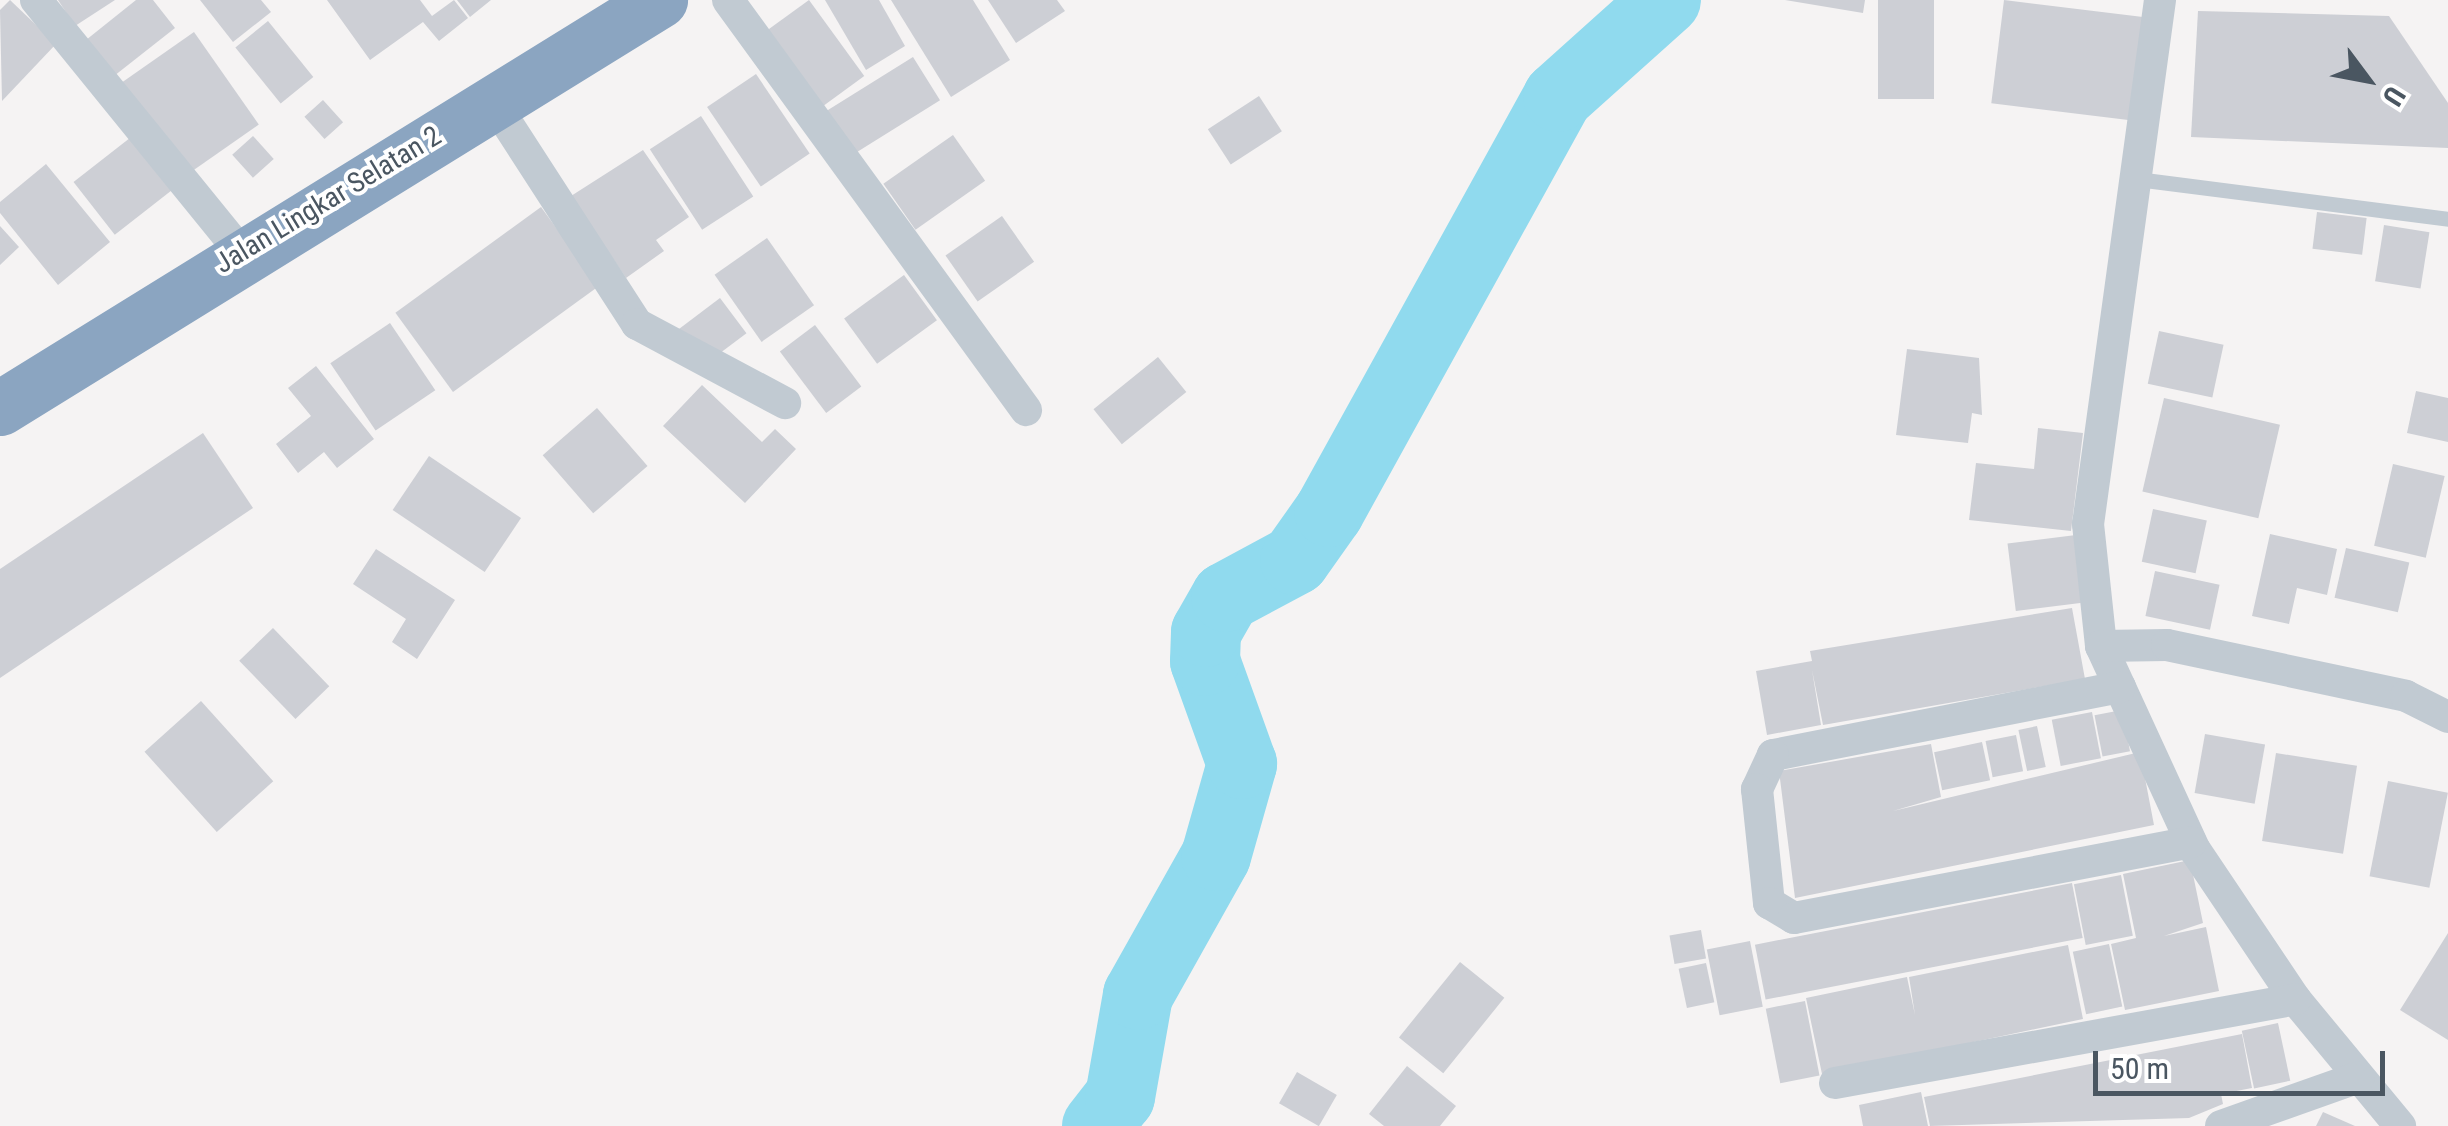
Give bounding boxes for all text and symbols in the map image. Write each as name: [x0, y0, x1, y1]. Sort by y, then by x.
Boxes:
north arrow: [2318, 30, 2418, 130]
text: U: [2376, 81, 2412, 112]
street label: Jalan Lingkar Selatan 2: [209, 119, 447, 281]
scale bar: [2098, 1031, 2390, 1093]
text: 50 m: [2110, 1051, 2169, 1086]

